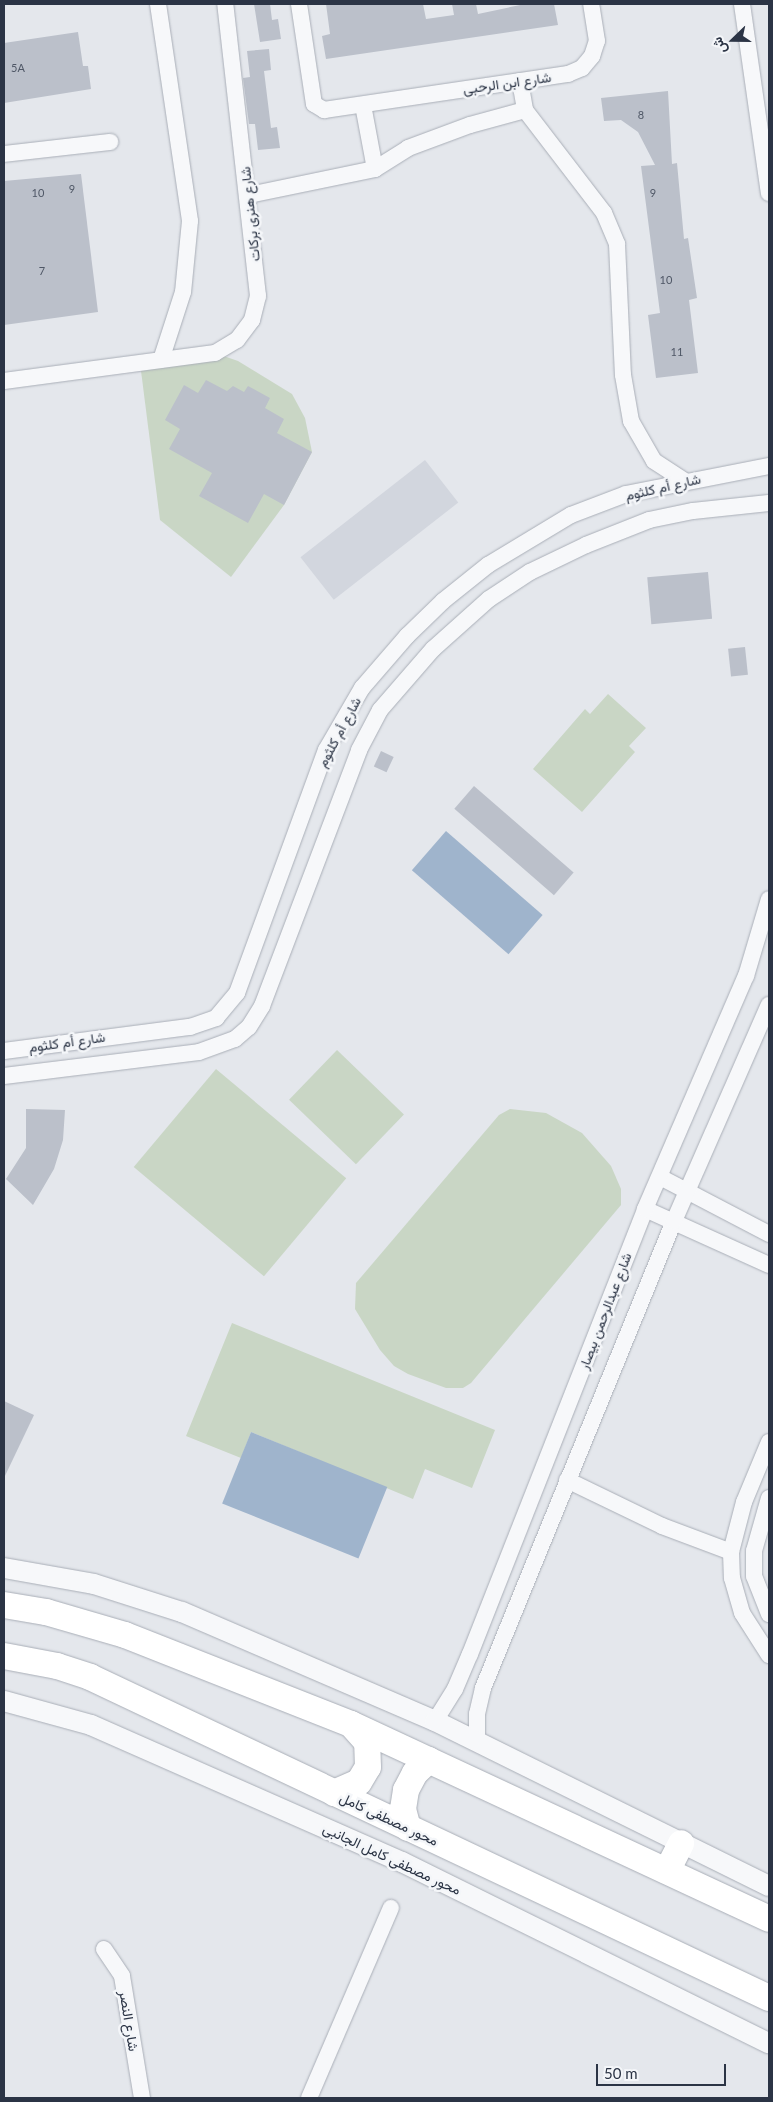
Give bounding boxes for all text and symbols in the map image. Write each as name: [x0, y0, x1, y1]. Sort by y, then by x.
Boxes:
north arrow: [708, 15, 758, 65]
text: ش: [708, 35, 730, 57]
house number: 5A: [11, 61, 25, 75]
street label: شارع ابن الرحبى: [462, 68, 552, 98]
house number: 8: [638, 108, 644, 122]
street label: شارع هنرى بركات: [237, 166, 263, 262]
house number: 9: [69, 182, 75, 196]
house number: 10: [32, 186, 44, 200]
house number: 9: [650, 186, 656, 200]
house number: 7: [39, 264, 45, 278]
house number: 10: [660, 273, 672, 287]
house number: 11: [671, 345, 683, 359]
street label: شارع أم كلثوم: [624, 470, 702, 504]
street label: شارع أم كلثوم: [313, 694, 365, 770]
street label: شارع أم كلثوم: [28, 1028, 106, 1056]
street label: شارع عبدالرحمن بيصار: [575, 1250, 635, 1372]
street label: محور مصطفى كامل: [337, 1789, 441, 1849]
street label: محور مصطفى كامل الجانبى: [320, 1820, 464, 1898]
street label: شارع النصر: [116, 1989, 142, 2053]
scale bar: [598, 2054, 728, 2086]
text: 50 m: [604, 2064, 638, 2082]

